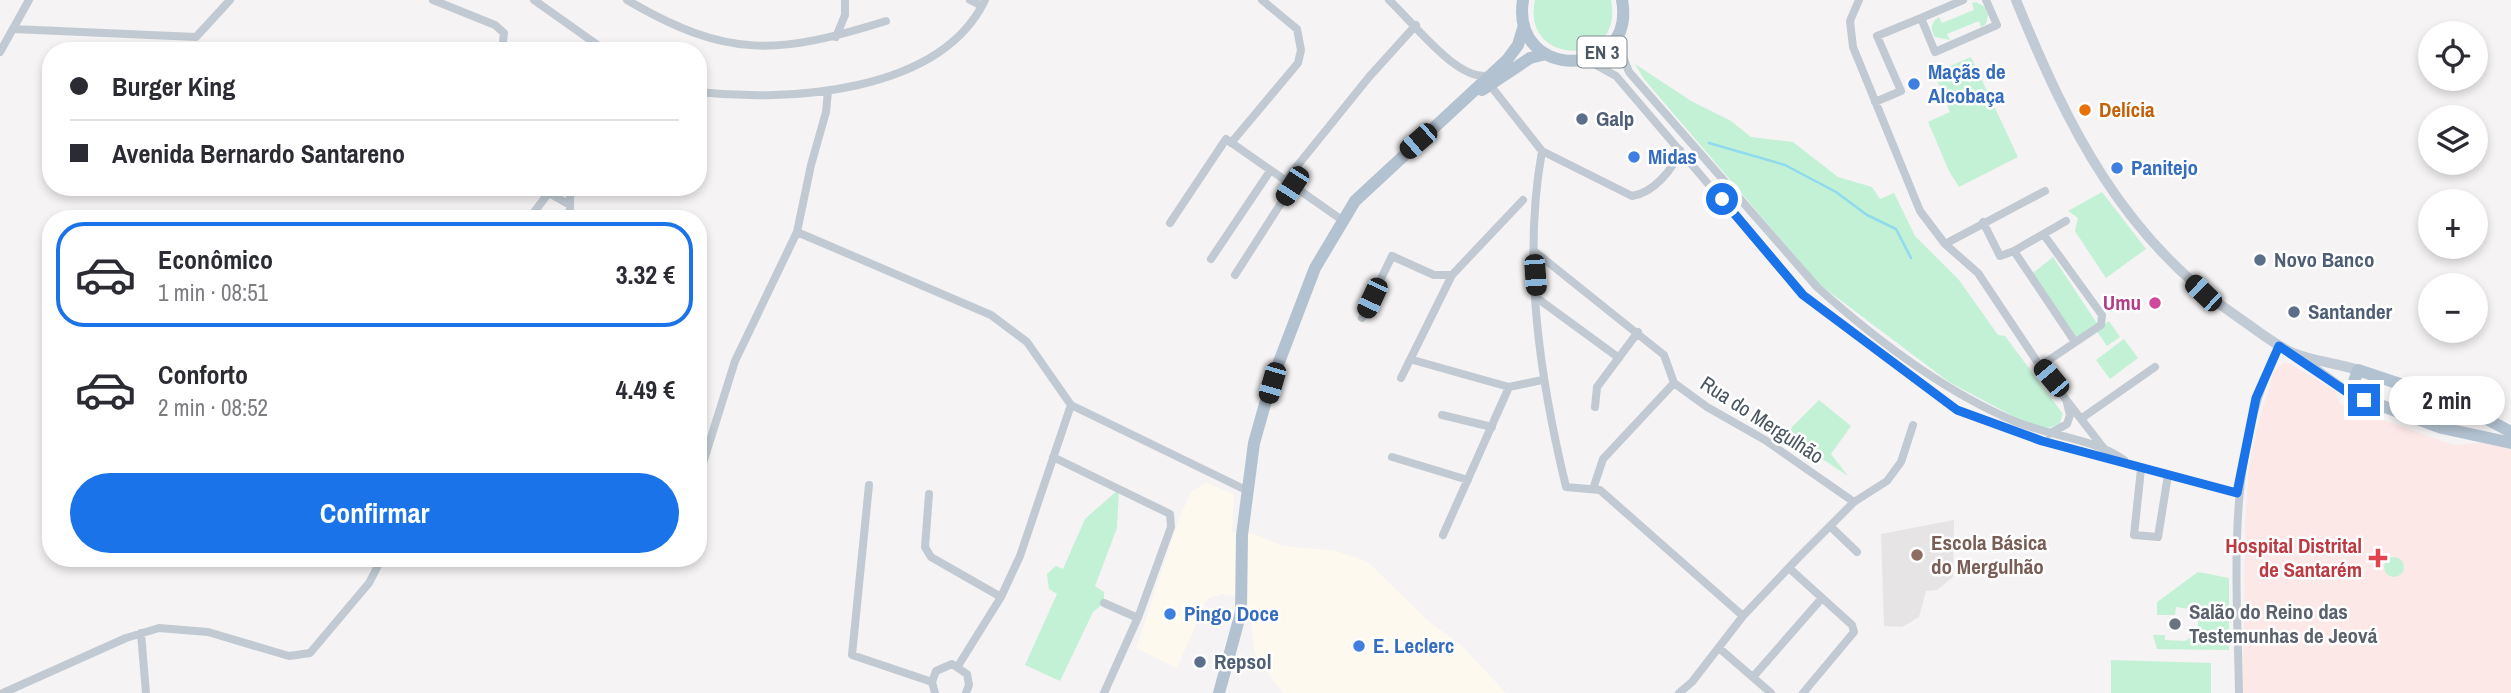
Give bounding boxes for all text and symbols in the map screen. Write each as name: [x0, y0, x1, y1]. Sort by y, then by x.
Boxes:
map controls: [2418, 21, 2488, 343]
button: locate: [2418, 21, 2488, 91]
road number: EN 3: [1578, 36, 1626, 68]
place label: Maçãs de Alcobaça: [1928, 57, 2006, 110]
text: Burger King: [112, 69, 235, 104]
marker: Maçãs de Alcobaça: [1906, 76, 1922, 92]
place label: Delícia: [2099, 95, 2155, 124]
marker: Delícia: [2077, 102, 2093, 118]
place label: Galp: [1596, 104, 1634, 133]
button: layers: [2418, 105, 2488, 175]
marker: Galp: [1574, 111, 1590, 127]
car: [1396, 119, 1441, 163]
text: Avenida Bernardo Santareno: [112, 136, 405, 171]
place label: Midas: [1648, 142, 1697, 171]
marker: Midas: [1626, 149, 1642, 165]
place label: Panitejo: [2131, 153, 2198, 182]
marker: Panitejo: [2109, 160, 2125, 176]
car: [1272, 163, 1313, 209]
route start: [1706, 183, 1738, 215]
button: +: [2418, 189, 2488, 259]
text: Econômico: [158, 242, 273, 277]
icon: car: [74, 243, 137, 306]
place label: Novo Banco: [2274, 245, 2374, 274]
marker: Novo Banco: [2252, 252, 2268, 268]
car: [1524, 253, 1547, 297]
text: 3.32 €: [616, 257, 675, 292]
car: [2181, 271, 2226, 315]
button: −: [2418, 273, 2488, 343]
car: [1354, 275, 1391, 321]
text: 1 min · 08:51: [158, 277, 268, 308]
place label: Umu: [2103, 288, 2141, 317]
marker: Umu: [2147, 295, 2163, 311]
place label: Santander: [2308, 297, 2393, 326]
marker: Santander: [2286, 304, 2302, 320]
car: [2030, 355, 2073, 401]
text: Conforto: [158, 357, 248, 392]
icon: car: [74, 358, 137, 421]
car: [1257, 360, 1288, 406]
street label: Rua do Mergulhão: [1695, 369, 1830, 470]
text: 4.49 €: [616, 372, 675, 407]
callout: 2 min: [2388, 376, 2504, 424]
route end: [2348, 384, 2380, 416]
text: 2 min: [2422, 385, 2472, 416]
text: 2 min · 08:52: [158, 392, 268, 423]
button: Confirmar: [70, 473, 679, 553]
place label: Escola Básica do Mergulhão: [1931, 528, 2047, 581]
place label: Hospital Distrital de Santarém: [2225, 531, 2362, 584]
marker: Escola Básica do Mergulhão: [1909, 547, 1925, 563]
marker: Hospital Distrital de Santarém: [2368, 548, 2388, 568]
place label: Salão do Reino das Testemunhas de Jeová: [2189, 597, 2378, 650]
place label: Pingo Doce: [1184, 599, 1279, 628]
marker: Pingo Doce: [1162, 606, 1178, 622]
marker: Salão do Reino das Testemunhas de Jeová: [2167, 616, 2183, 632]
place label: E. Leclerc: [1373, 631, 1454, 660]
marker: E. Leclerc: [1351, 638, 1367, 654]
place label: Repsol: [1214, 647, 1271, 676]
marker: Repsol: [1192, 654, 1208, 670]

